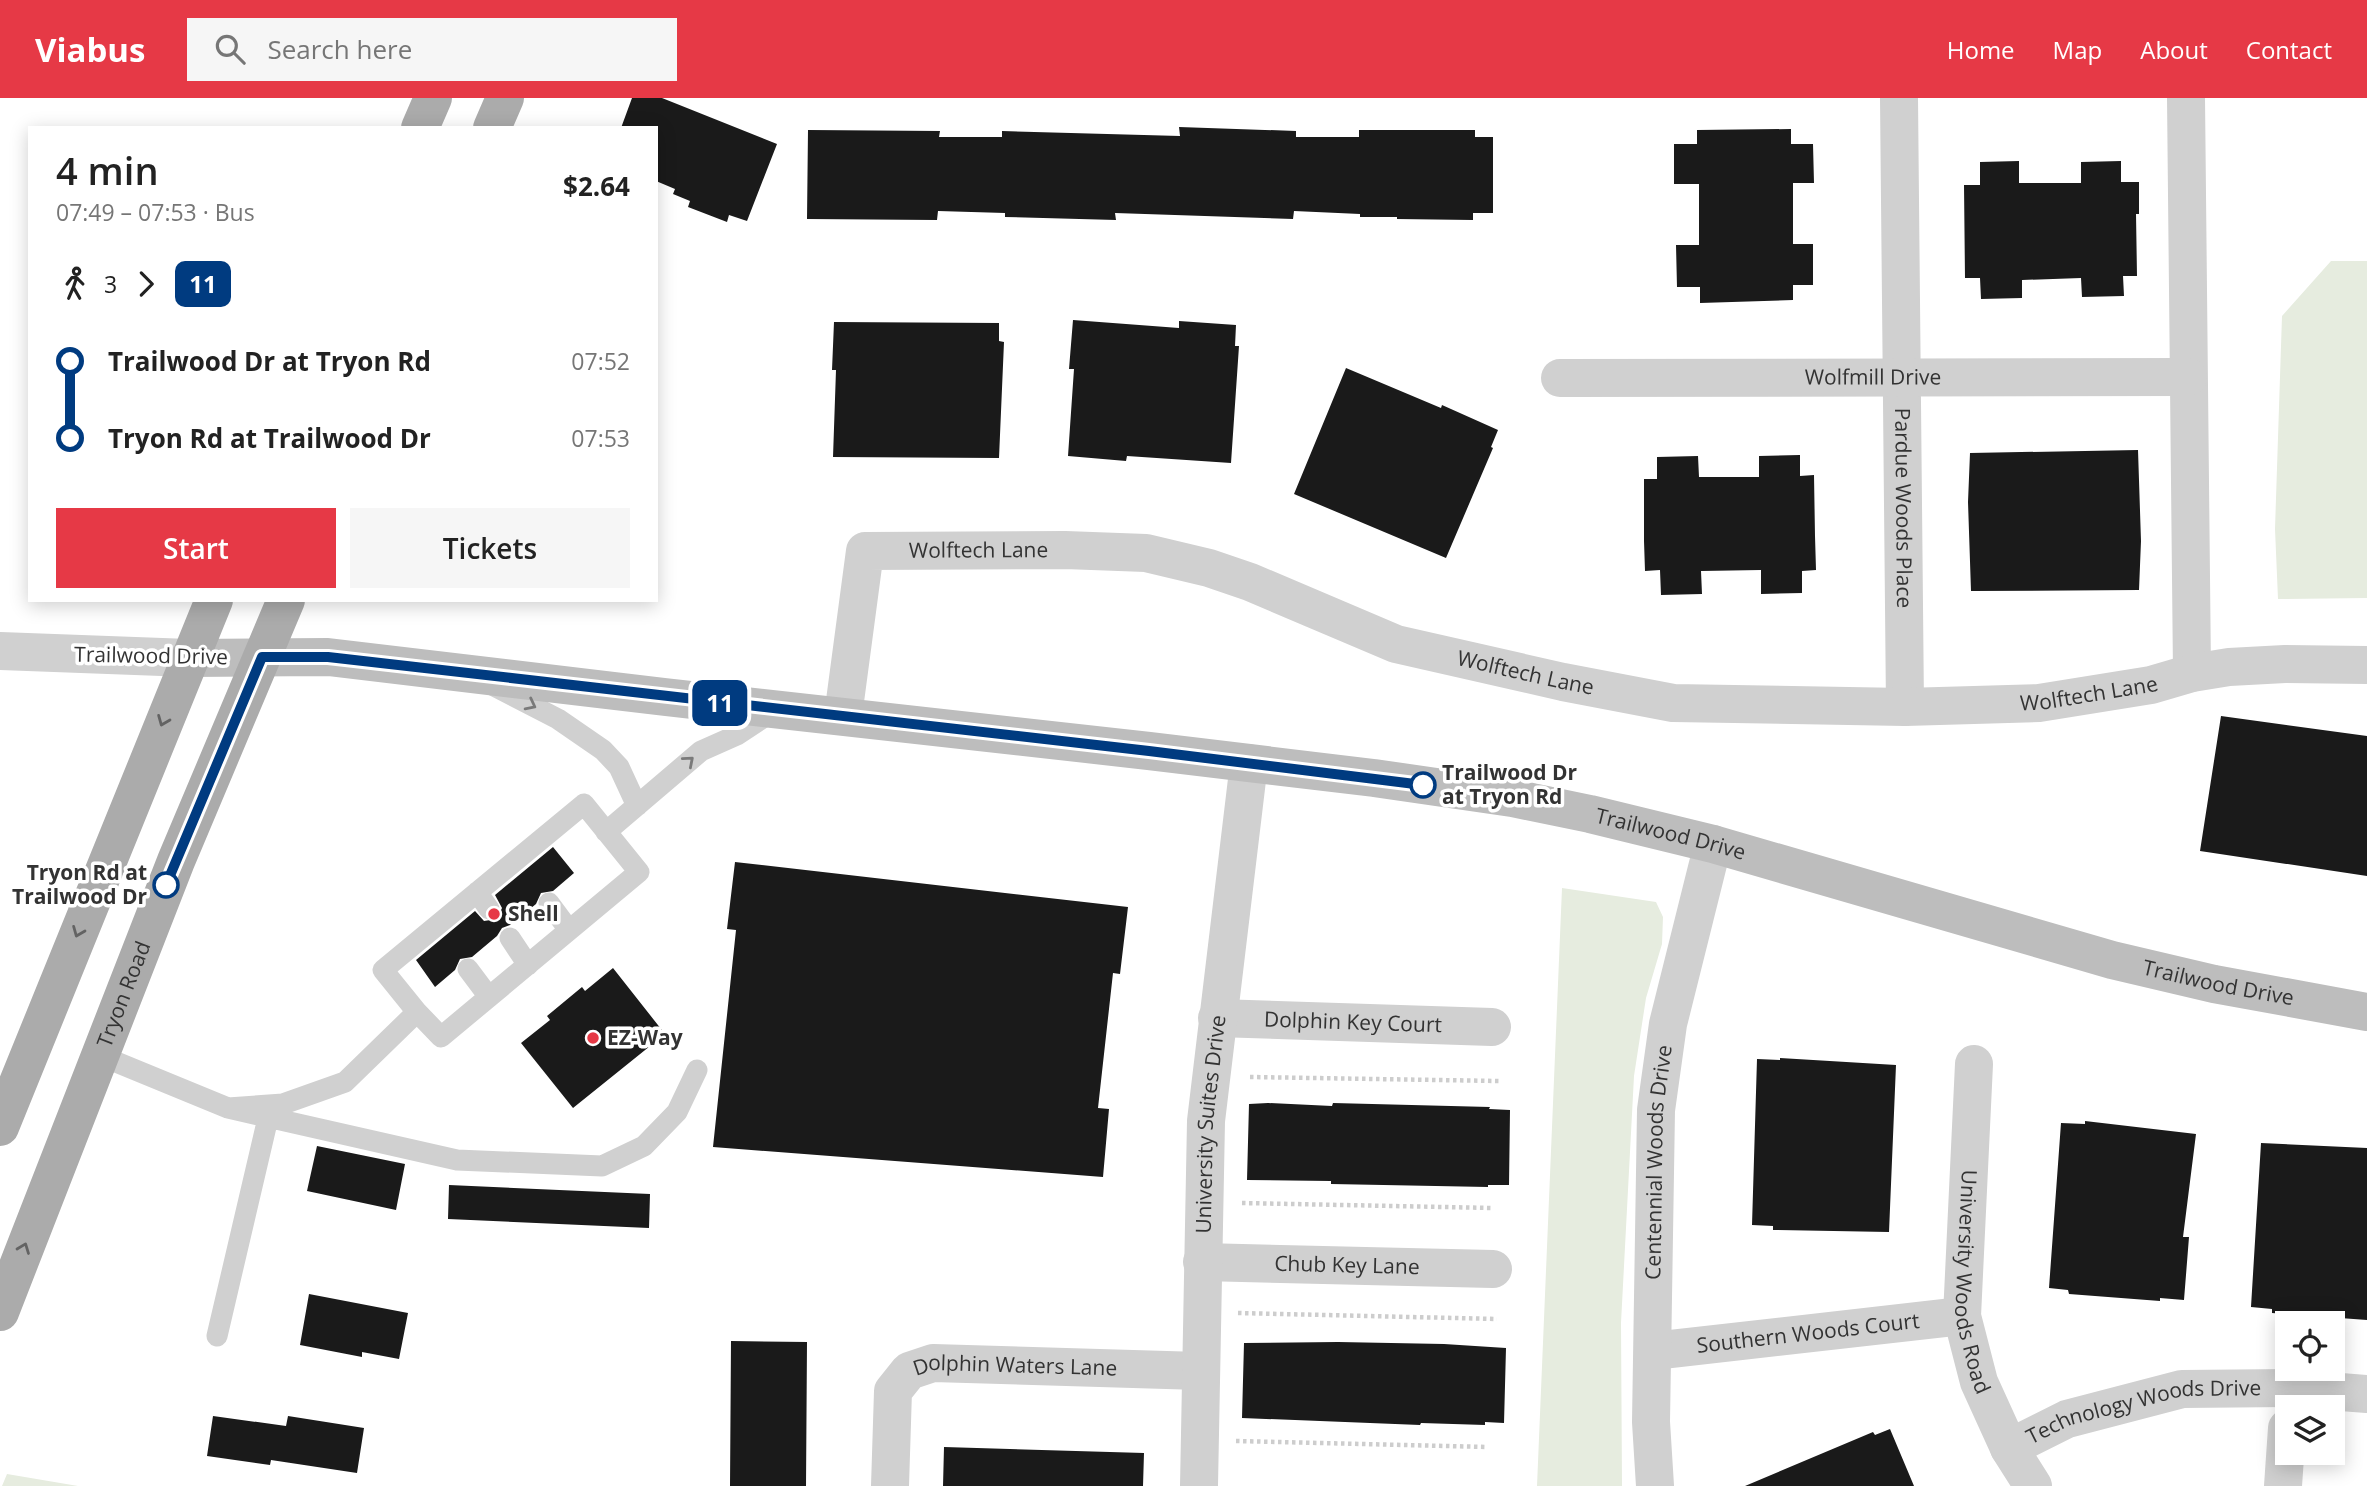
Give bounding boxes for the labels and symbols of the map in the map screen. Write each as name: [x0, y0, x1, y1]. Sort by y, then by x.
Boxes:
street label: Wolfmill Drive: [1805, 362, 1941, 391]
street label: Pardue Woods Place: [1889, 408, 1919, 608]
street label: Wolftech Lane: [909, 535, 1048, 564]
street label: Trailwood Drive: [74, 640, 228, 670]
street label: Wolftech Lane: [1455, 643, 1597, 701]
street label: Wolftech Lane: [2019, 669, 2161, 717]
line badge: 11: [688, 680, 752, 726]
one-way arrow: [524, 697, 536, 710]
one-way arrow: [158, 715, 172, 727]
one-way arrow: [681, 757, 694, 769]
place label: Trailwood Dr at Tryon Rd: [1442, 758, 1577, 810]
marker: Trailwood Dr at Tryon Rd: [1410, 772, 1436, 798]
street label: Trailwood Drive: [1593, 801, 1749, 866]
place label: Tryon Rd at Trailwood Dr: [12, 858, 147, 910]
marker: Tryon Rd at Trailwood Dr: [153, 872, 179, 898]
place label: Shell: [508, 899, 559, 927]
marker: Shell: [486, 906, 502, 922]
one-way arrow: [73, 926, 87, 938]
street label: Tryon Road: [90, 937, 156, 1051]
street label: Trailwood Drive: [2140, 953, 2296, 1011]
street label: Dolphin Key Court: [1263, 1005, 1442, 1038]
street label: University Suites Drive: [1189, 1013, 1232, 1234]
place label: EZ-Way: [607, 1023, 683, 1051]
marker: EZ-Way: [585, 1030, 601, 1046]
street label: Centennial Woods Drive: [1638, 1043, 1678, 1280]
street label: University Woods Road: [1949, 1169, 1998, 1398]
one-way arrow: [16, 1243, 30, 1255]
street label: Chub Key Lane: [1274, 1249, 1420, 1280]
street label: Southern Woods Court: [1695, 1306, 1921, 1359]
street label: Dolphin Waters Lane: [909, 1348, 1118, 1382]
street label: Technology Woods Drive: [2021, 1373, 2261, 1450]

